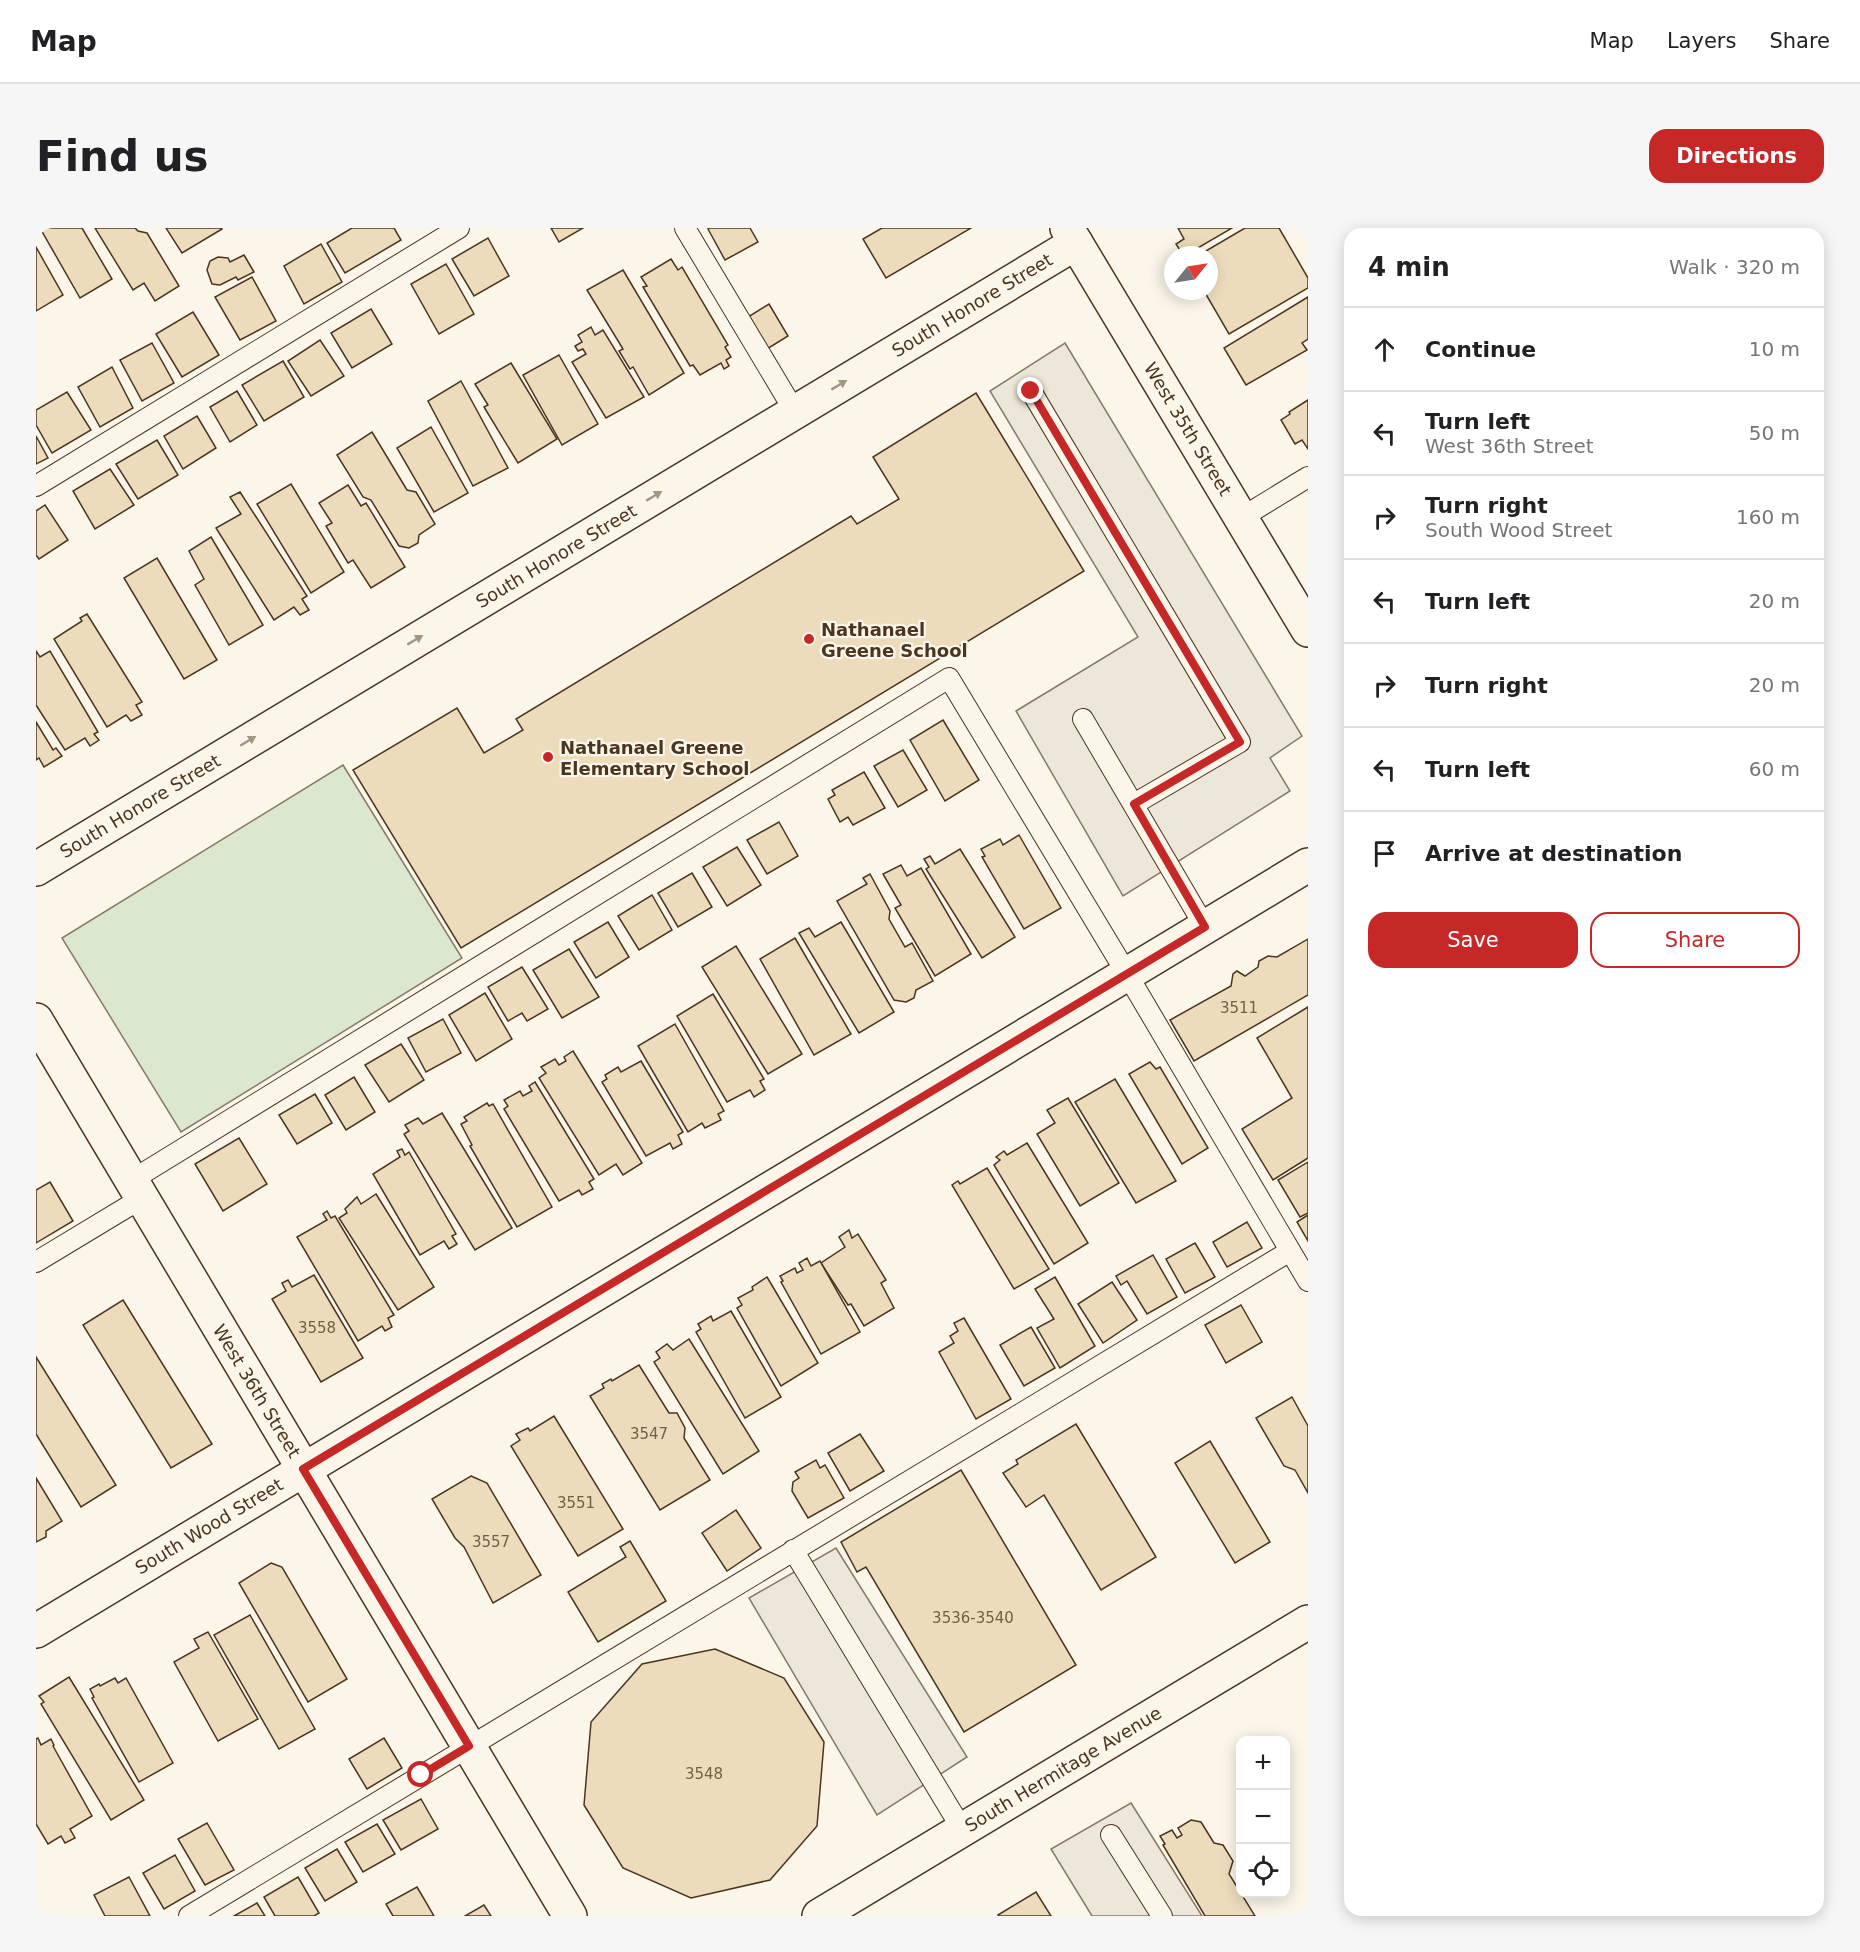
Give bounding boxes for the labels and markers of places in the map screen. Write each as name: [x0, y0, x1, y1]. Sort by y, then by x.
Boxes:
place label: Nathanael Greene School: [821, 619, 968, 661]
marker: Nathanael Greene School: [802, 632, 816, 646]
place label: Nathanael Greene Elementary School: [560, 737, 749, 779]
marker: Nathanael Greene Elementary School: [541, 750, 555, 764]

